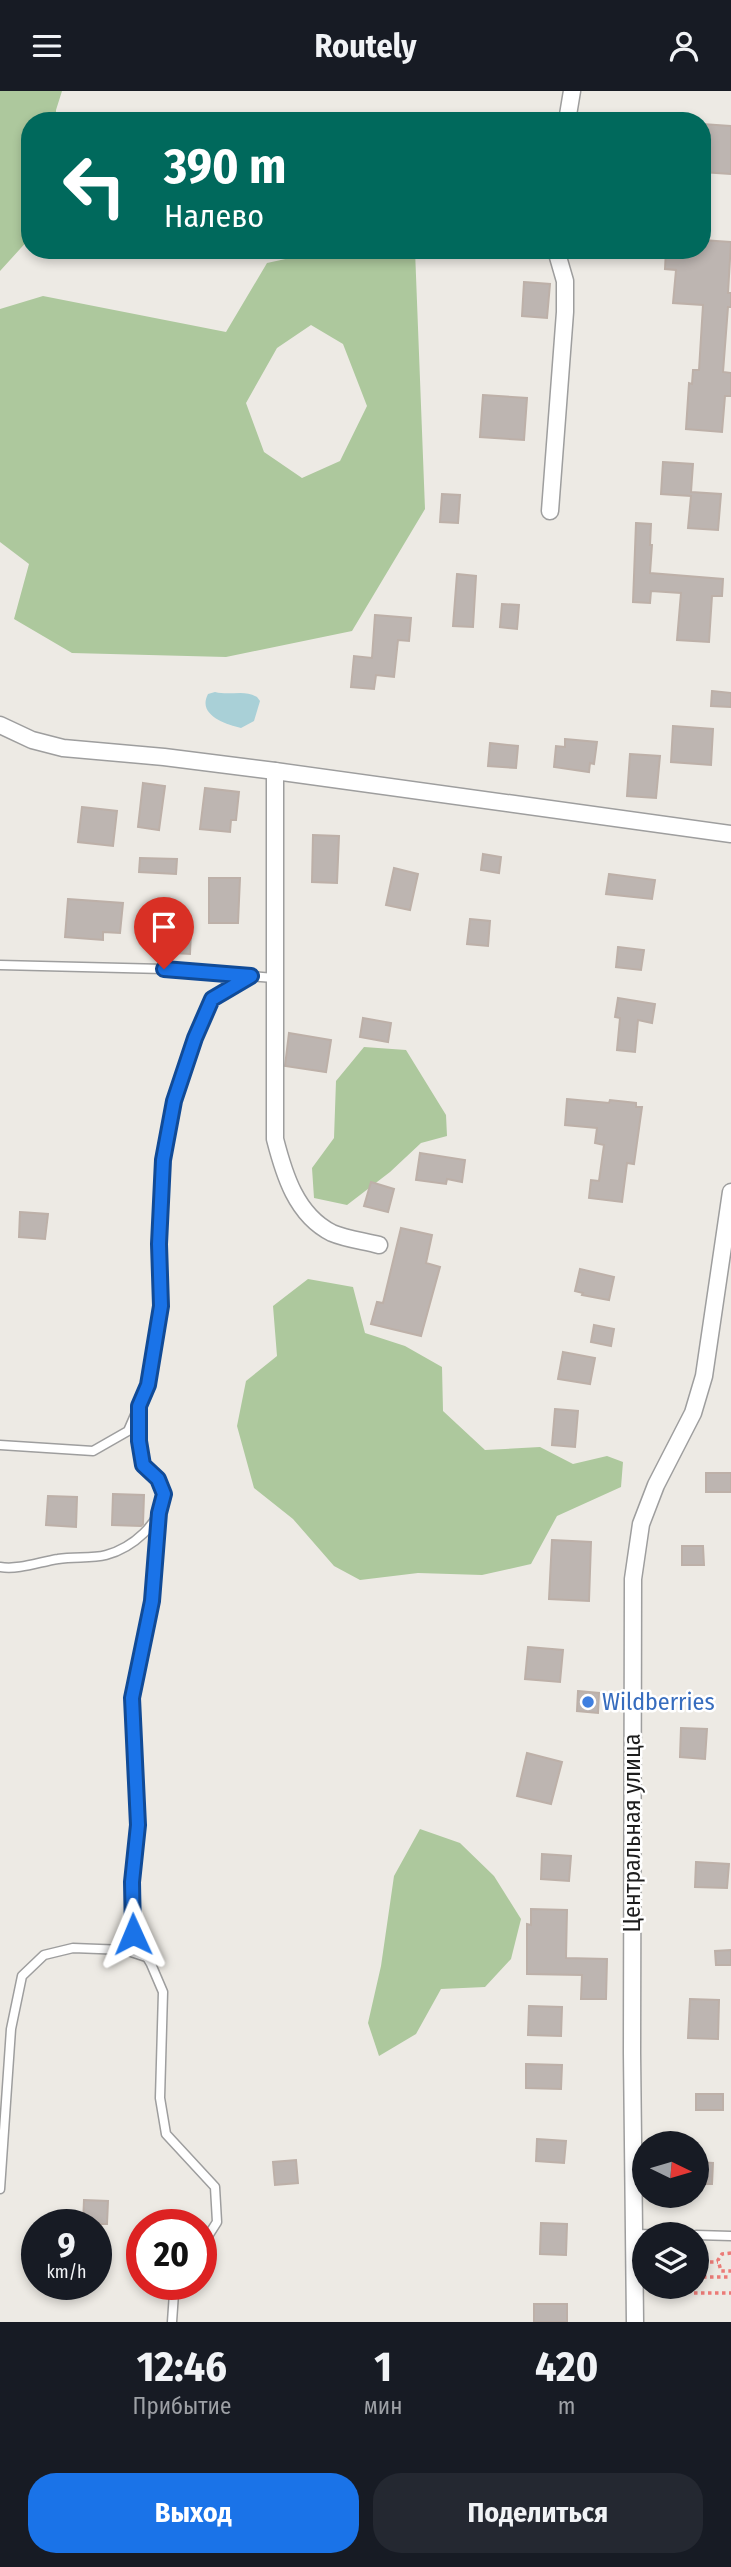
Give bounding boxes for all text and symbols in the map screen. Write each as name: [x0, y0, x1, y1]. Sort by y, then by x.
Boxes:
icon: menu: [28, 27, 66, 65]
text: Routely: [315, 27, 416, 65]
icon: person: [665, 27, 703, 65]
text: 390 m: [164, 137, 286, 196]
icon: left: [49, 140, 140, 231]
text: Налево: [164, 197, 264, 235]
pin: [134, 897, 194, 969]
icon: arrive: [145, 908, 183, 946]
place label: Wildberries: [602, 1688, 715, 1716]
marker: Wildberries: [580, 1694, 596, 1710]
street label: Центральная улица: [618, 1734, 646, 1932]
position arrow: [96, 1897, 170, 1971]
north arrow: [632, 2131, 709, 2209]
map controls: [632, 2131, 709, 2299]
speed limit sign: 20: [126, 2209, 217, 2300]
button: layers: [632, 2222, 709, 2299]
text: 9: [57, 2224, 76, 2266]
text: km/h: [46, 2261, 87, 2283]
text: 12:46: [137, 2342, 227, 2392]
text: 1: [374, 2342, 392, 2392]
text: 420: [535, 2342, 598, 2392]
text: Прибытие: [133, 2392, 231, 2420]
text: мин: [364, 2392, 402, 2420]
text: m: [558, 2392, 576, 2420]
button: Выход: [28, 2473, 359, 2553]
button: Поделиться: [373, 2473, 703, 2553]

